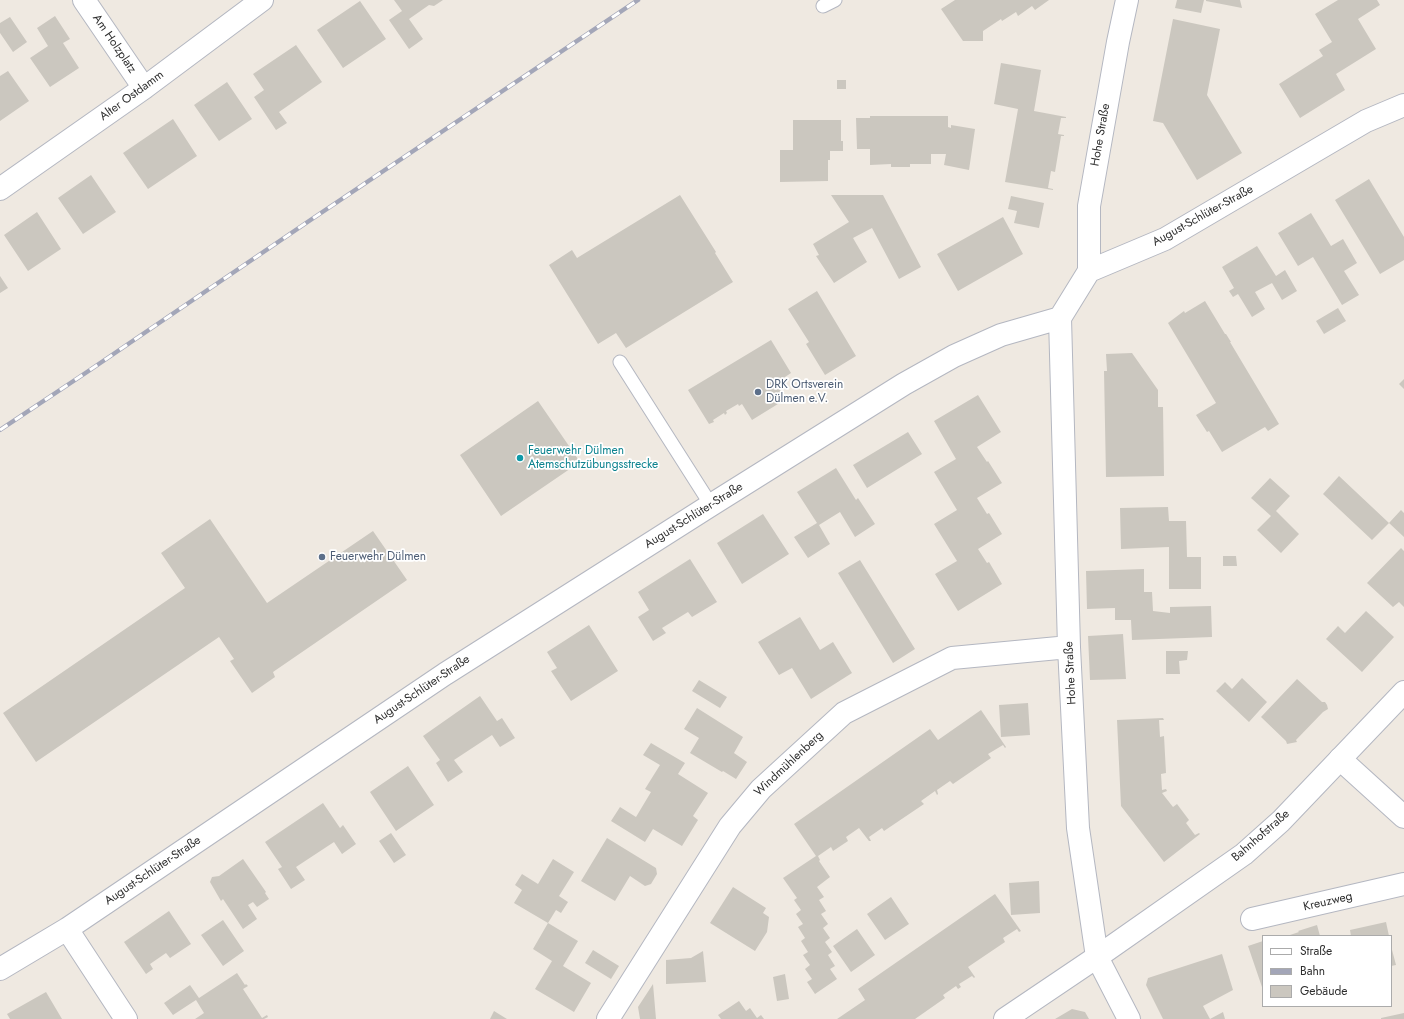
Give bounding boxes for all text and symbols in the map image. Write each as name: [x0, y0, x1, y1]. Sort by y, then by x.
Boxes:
street label: Am Holzplatz: [89, 12, 139, 76]
street label: Alter Ostdamm: [97, 68, 167, 124]
street label: Hohe Straße: [1088, 102, 1114, 168]
street label: August-Schlüter-Straße: [1150, 182, 1256, 250]
place label: DRK Ortsverein Dülmen e.V.: [766, 378, 843, 406]
marker: DRK Ortsverein Dülmen e.V.: [753, 387, 763, 397]
place label: Feuerwehr Dülmen Atemschutzübungsstrecke: [528, 444, 658, 472]
marker: Feuerwehr Dülmen Atemschutzübungsstrecke: [515, 453, 525, 463]
street label: August-Schlüter-Straße: [642, 480, 746, 552]
place label: Feuerwehr Dülmen: [330, 550, 426, 564]
marker: Feuerwehr Dülmen: [317, 552, 327, 562]
street label: Hohe Straße: [1062, 641, 1080, 705]
street label: August-Schlüter-Straße: [371, 652, 473, 728]
street label: Windmühlenberg: [751, 728, 827, 800]
street label: Bahnhofstraße: [1229, 807, 1293, 865]
street label: August-Schlüter-Straße: [102, 833, 204, 909]
street label: Kreuzweg: [1302, 889, 1354, 915]
legend: [1262, 935, 1392, 1007]
text: Straße: [1300, 942, 1332, 960]
text: Bahn: [1300, 962, 1325, 980]
text: Gebäude: [1300, 982, 1347, 1000]

